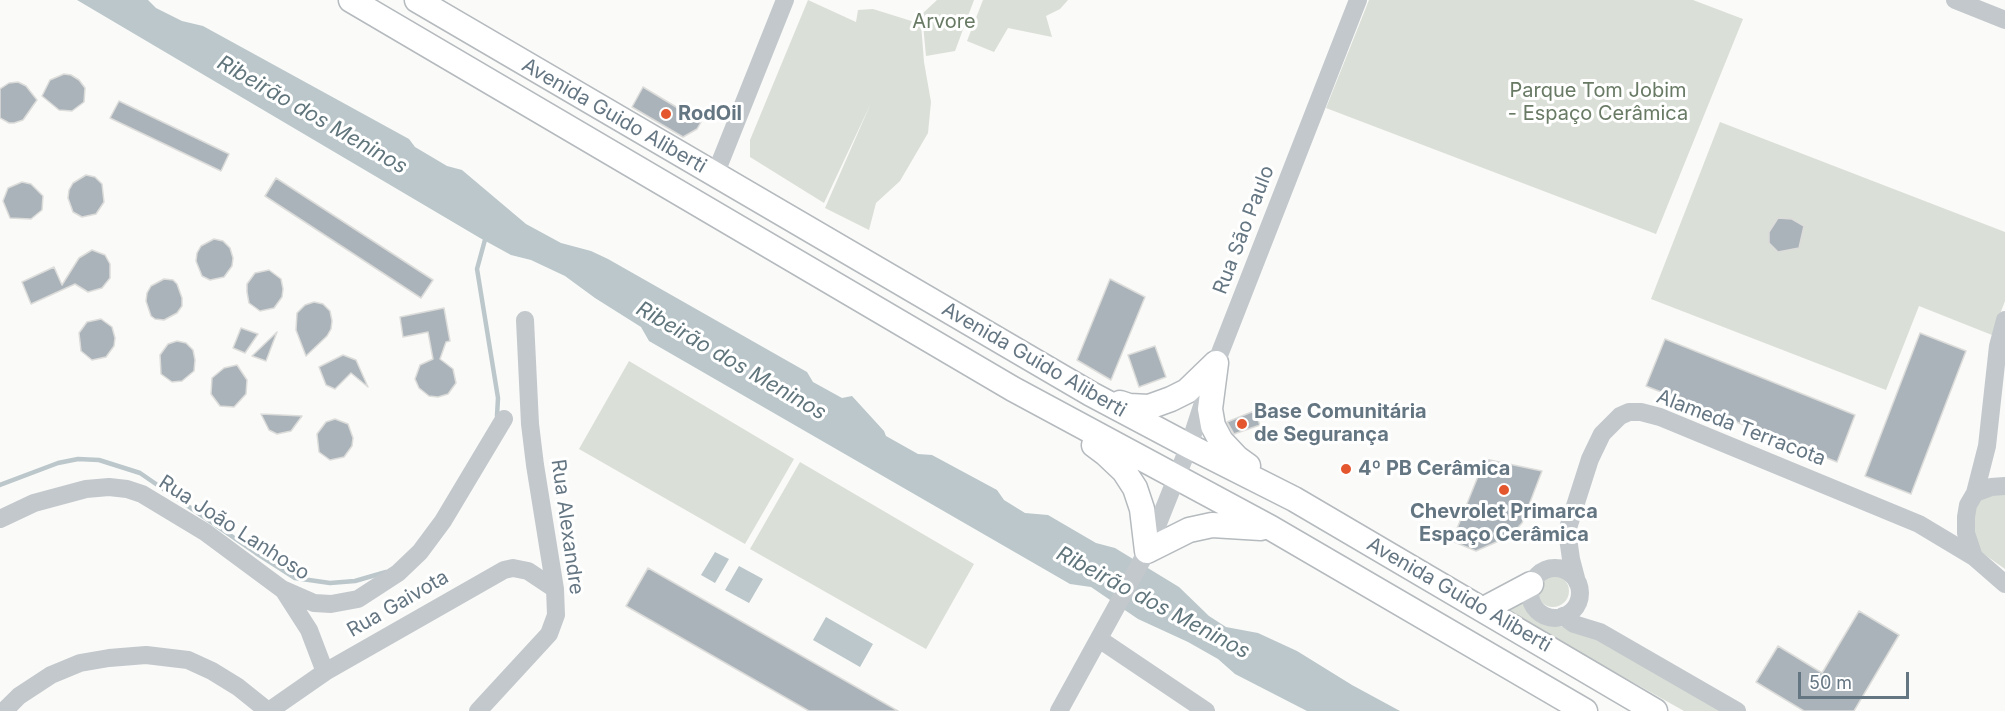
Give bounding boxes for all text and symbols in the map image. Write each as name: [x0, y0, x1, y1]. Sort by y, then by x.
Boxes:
park label: Arvore: [912, 10, 976, 34]
water label: Ribeirão dos Meninos: [213, 50, 411, 180]
street label: Avenida Guido Aliberti: [518, 53, 710, 179]
park label: Parque Tom Jobim - Espaço Cerâmica: [1508, 79, 1688, 126]
place label: RodOil: [678, 102, 742, 126]
marker: RodOil: [659, 107, 673, 121]
street label: Rua São Paulo: [1208, 162, 1280, 298]
water label: Ribeirão dos Meninos: [632, 296, 830, 426]
street label: Avenida Guido Aliberti: [938, 297, 1130, 423]
street label: Alameda Terracota: [1653, 385, 1829, 471]
place label: Base Comunitária de Segurança: [1254, 400, 1427, 447]
marker: Base Comunitária de Segurança: [1235, 417, 1249, 431]
place label: 4º PB Cerâmica: [1358, 457, 1510, 481]
street label: Rua Alexandre: [546, 458, 588, 596]
marker: 4º PB Cerâmica: [1339, 462, 1353, 476]
street label: Rua João Lanhoso: [154, 470, 314, 586]
marker: Chevrolet Primarca Espaço Cerâmica: [1497, 483, 1511, 497]
place label: Chevrolet Primarca Espaço Cerâmica: [1410, 500, 1598, 547]
street label: Avenida Guido Aliberti: [1363, 532, 1555, 658]
water label: Ribeirão dos Meninos: [1052, 541, 1254, 665]
street label: Rua Gaivota: [343, 565, 453, 643]
scale bar: [1801, 660, 1912, 698]
text: 50 m: [1809, 672, 1852, 693]

